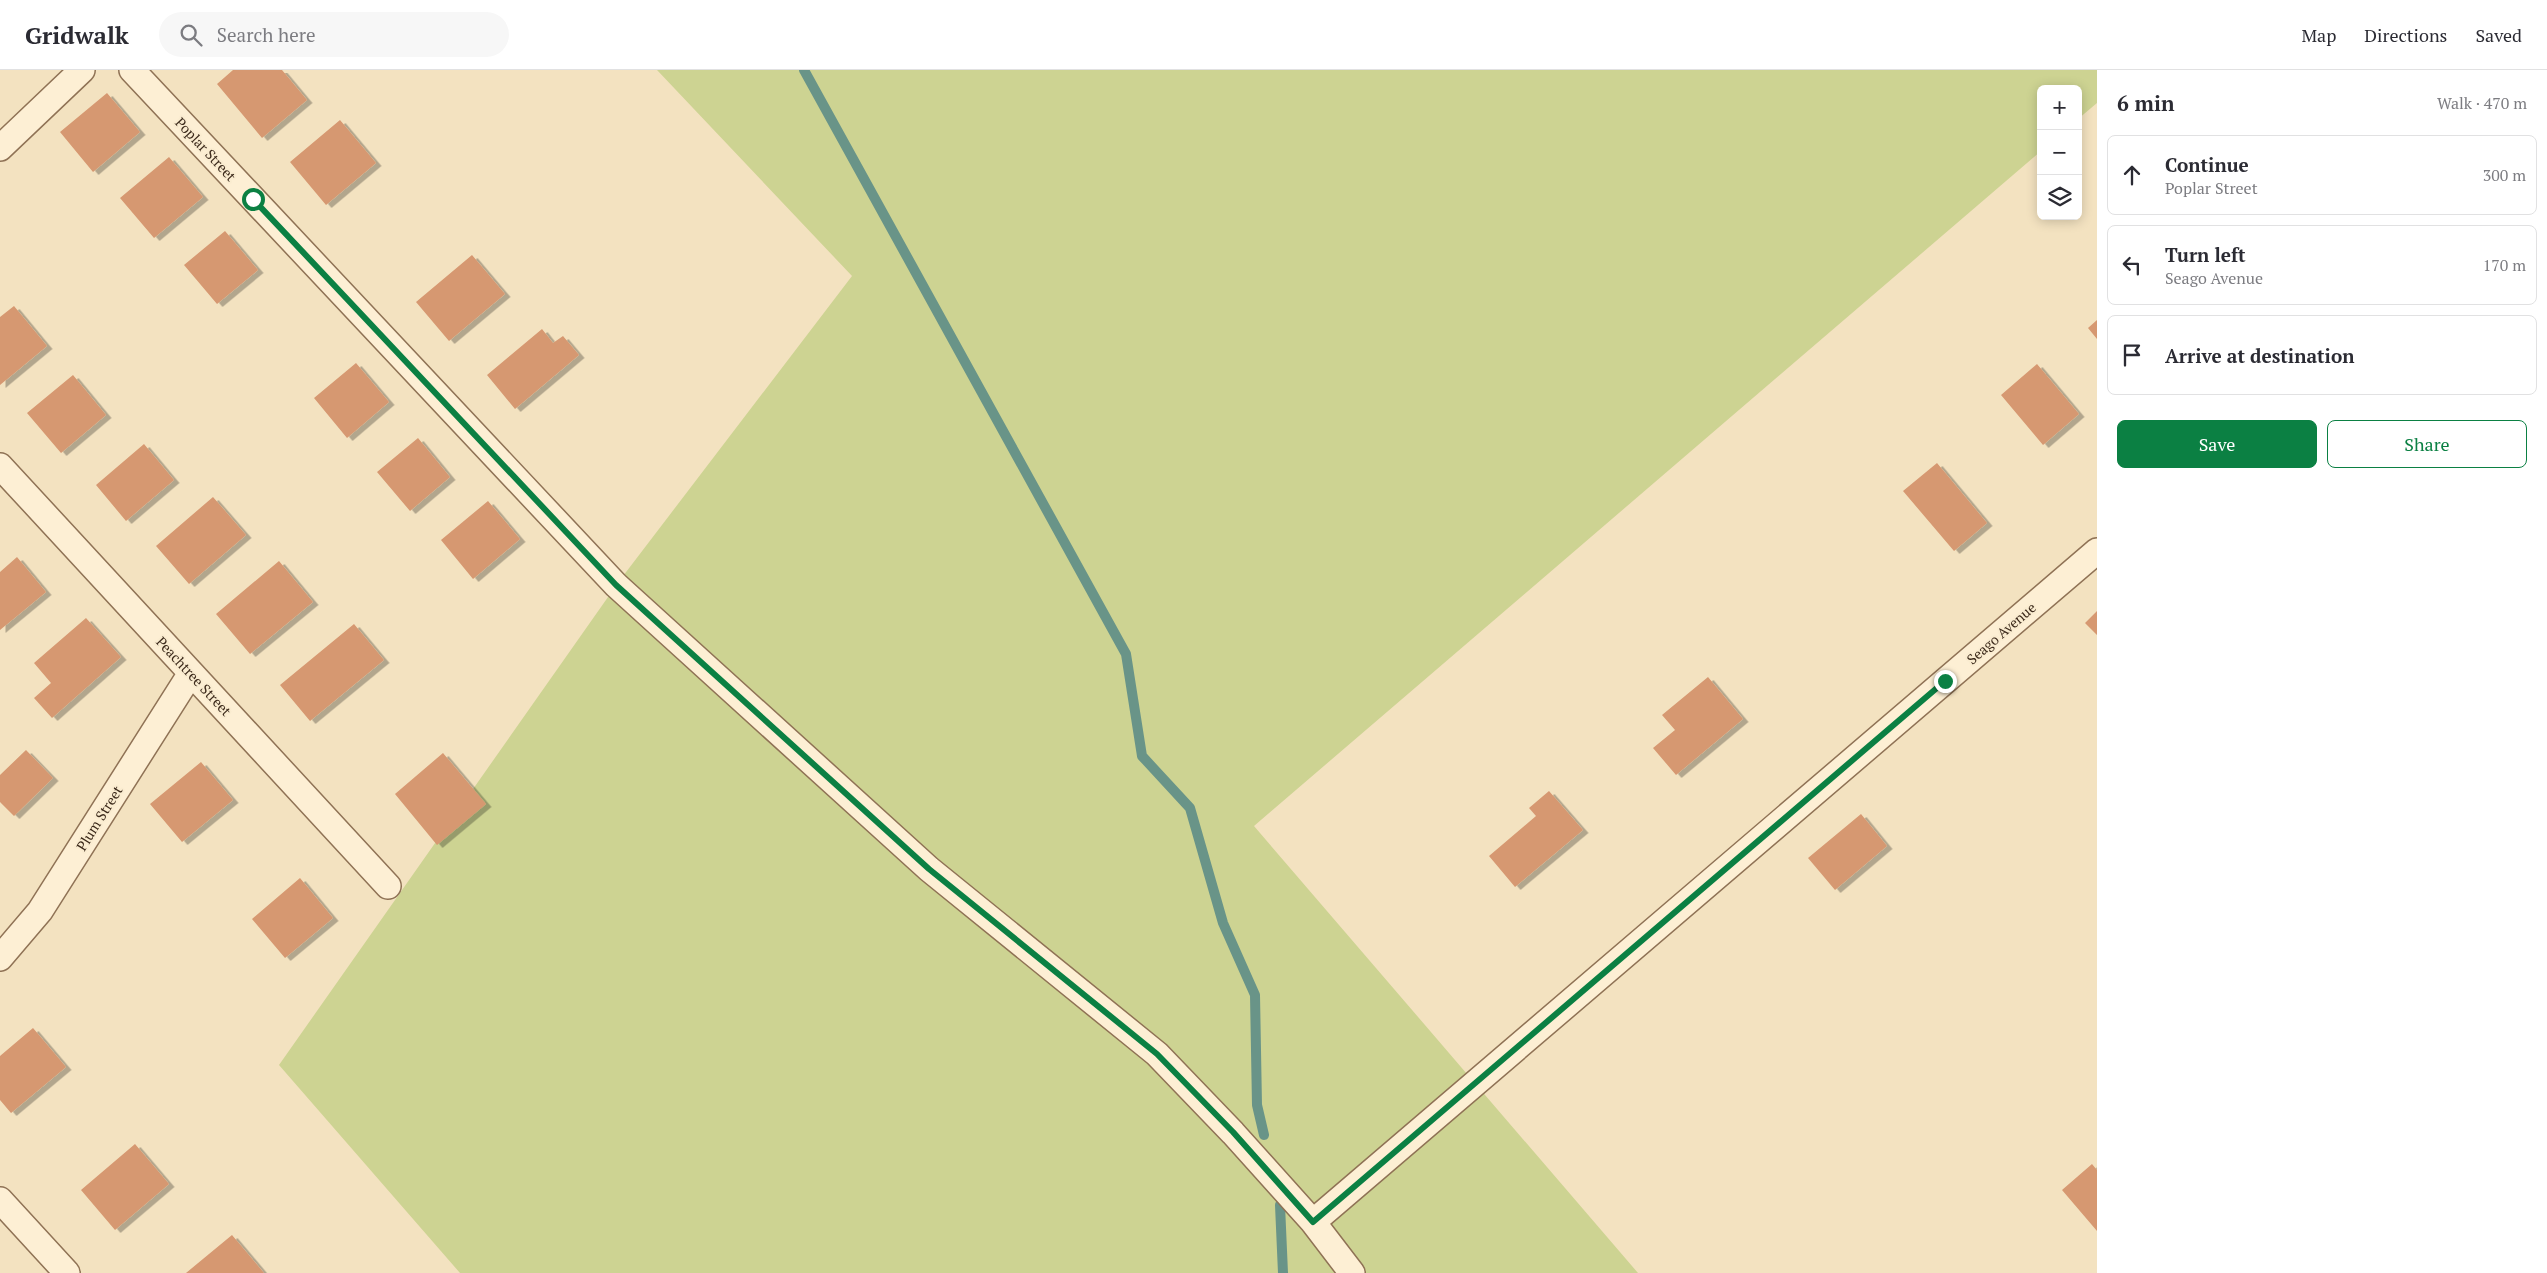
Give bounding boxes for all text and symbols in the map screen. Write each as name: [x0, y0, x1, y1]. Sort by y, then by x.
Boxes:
search box: [159, 12, 509, 57]
text: Gridwalk: [25, 19, 129, 51]
icon: search: [177, 21, 205, 49]
text: Search here: [217, 22, 316, 47]
text: Map: [2301, 23, 2336, 47]
text: Directions: [2364, 23, 2447, 47]
text: Saved: [2475, 23, 2522, 47]
map controls: [2037, 85, 2082, 220]
button: +: [2037, 85, 2082, 130]
text: 6 min: [2117, 89, 2174, 117]
text: Walk · 470 m: [2437, 92, 2527, 114]
street label: Poplar Street: [171, 113, 241, 186]
button: −: [2037, 130, 2082, 175]
text: Continue: [2165, 152, 2249, 177]
icon: ahead: [2118, 161, 2146, 189]
text: 300 m: [2483, 164, 2526, 186]
button: layers: [2037, 175, 2082, 220]
text: Poplar Street: [2165, 177, 2258, 199]
route start: [242, 188, 265, 211]
text: Turn left: [2165, 242, 2246, 267]
icon: left: [2118, 251, 2146, 279]
text: 170 m: [2483, 254, 2526, 276]
text: Seago Avenue: [2165, 267, 2263, 289]
icon: arrive: [2118, 341, 2146, 369]
text: Arrive at destination: [2165, 343, 2354, 368]
button: Save: [2117, 420, 2317, 468]
button: Share: [2327, 420, 2527, 468]
street label: Seago Avenue: [1962, 598, 2040, 668]
street label: Peachtree Street: [152, 632, 236, 720]
route end: [1934, 670, 1957, 693]
street label: Plum Street: [71, 781, 127, 854]

